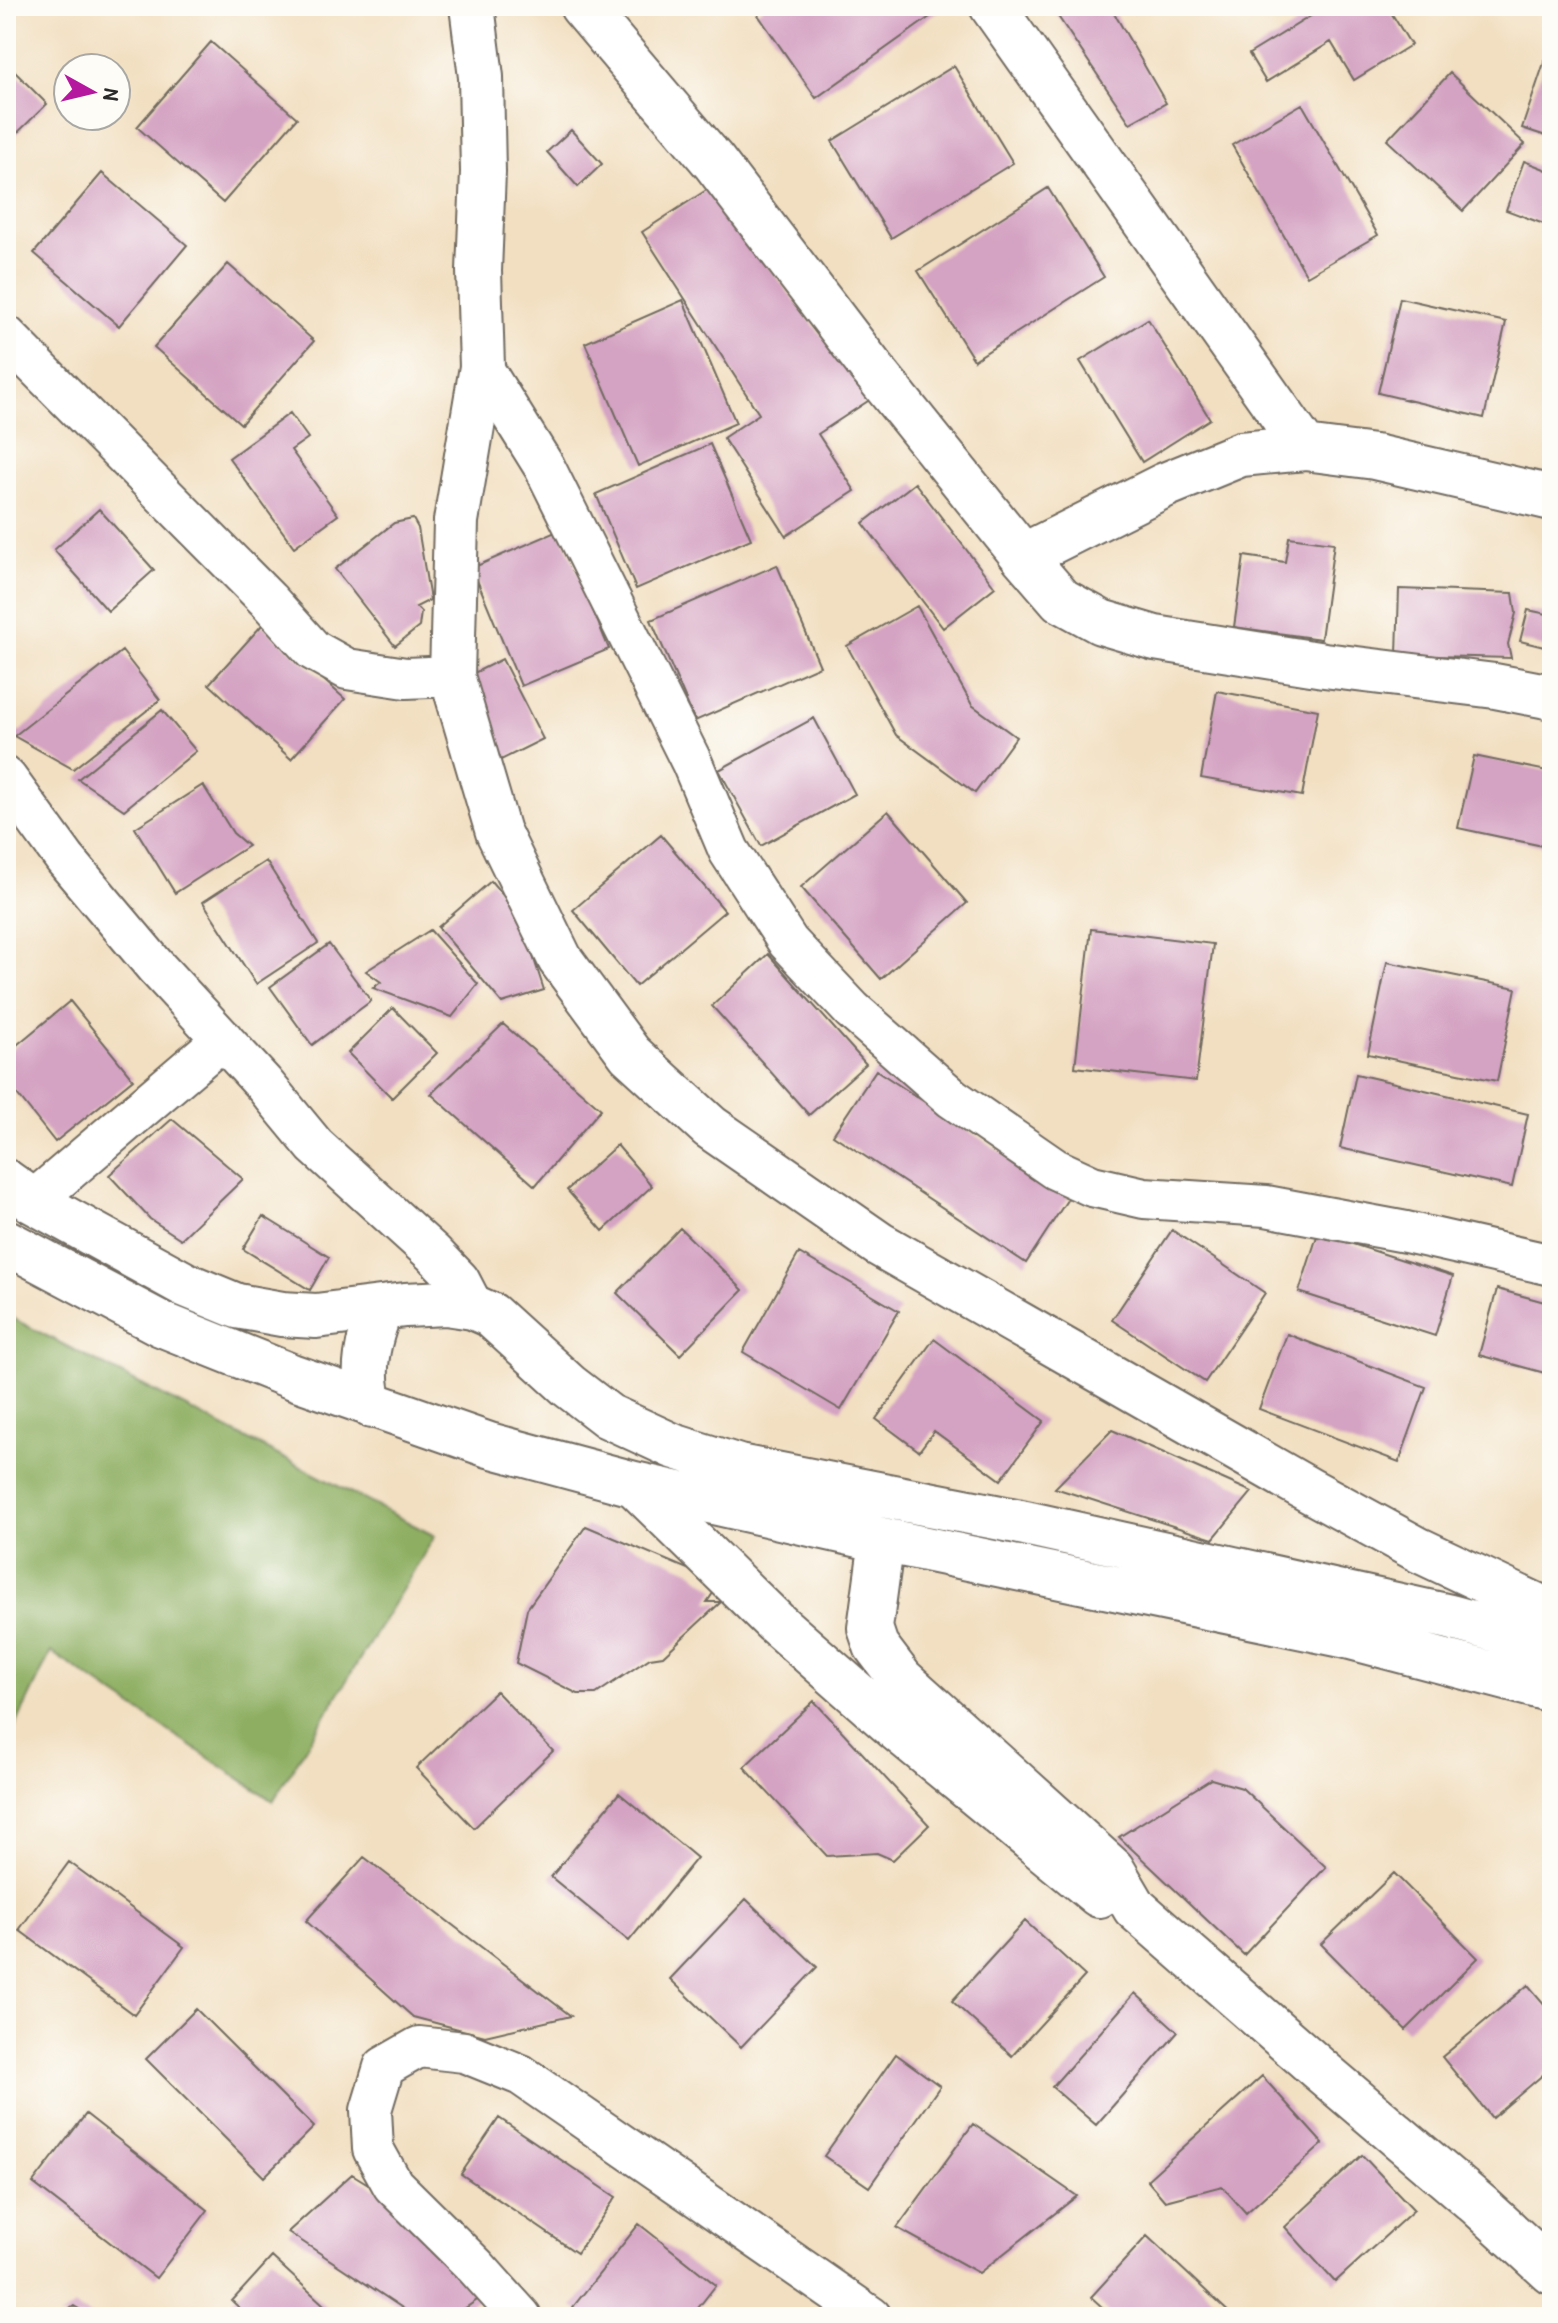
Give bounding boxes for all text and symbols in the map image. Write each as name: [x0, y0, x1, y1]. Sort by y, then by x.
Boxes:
north arrow: [52, 52, 132, 132]
text: N: [96, 87, 127, 103]

